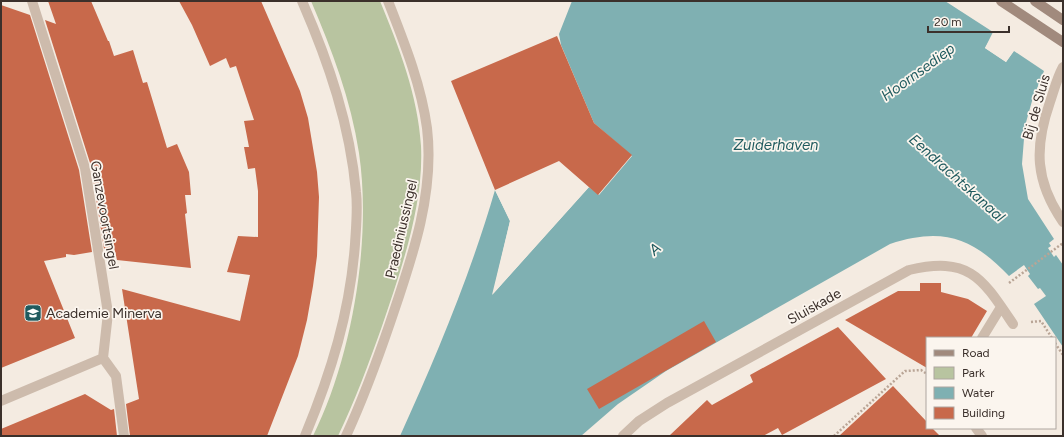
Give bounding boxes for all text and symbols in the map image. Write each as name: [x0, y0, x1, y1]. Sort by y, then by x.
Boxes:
scale bar: [928, 8, 1009, 34]
text: 20 m: [934, 15, 962, 29]
water label: Hoornsediep: [878, 39, 958, 105]
street label: Bij de Sluis: [1019, 72, 1054, 142]
water label: Eendrachtskanaal: [905, 130, 1009, 226]
water label: Zuiderhaven: [734, 136, 818, 154]
street label: Ganzevoortsingel: [87, 160, 122, 271]
street label: Praediniussingel: [382, 178, 421, 280]
water label: A: [644, 239, 665, 260]
street label: Sluiskade: [784, 285, 844, 328]
school or university icon: Academie Minerva: [23, 303, 43, 323]
place label: Academie Minerva: [46, 305, 162, 322]
legend: [926, 337, 1056, 429]
text: Road: [962, 346, 990, 360]
text: Park: [962, 366, 985, 380]
text: Water: [962, 386, 994, 400]
text: Building: [962, 406, 1005, 420]

